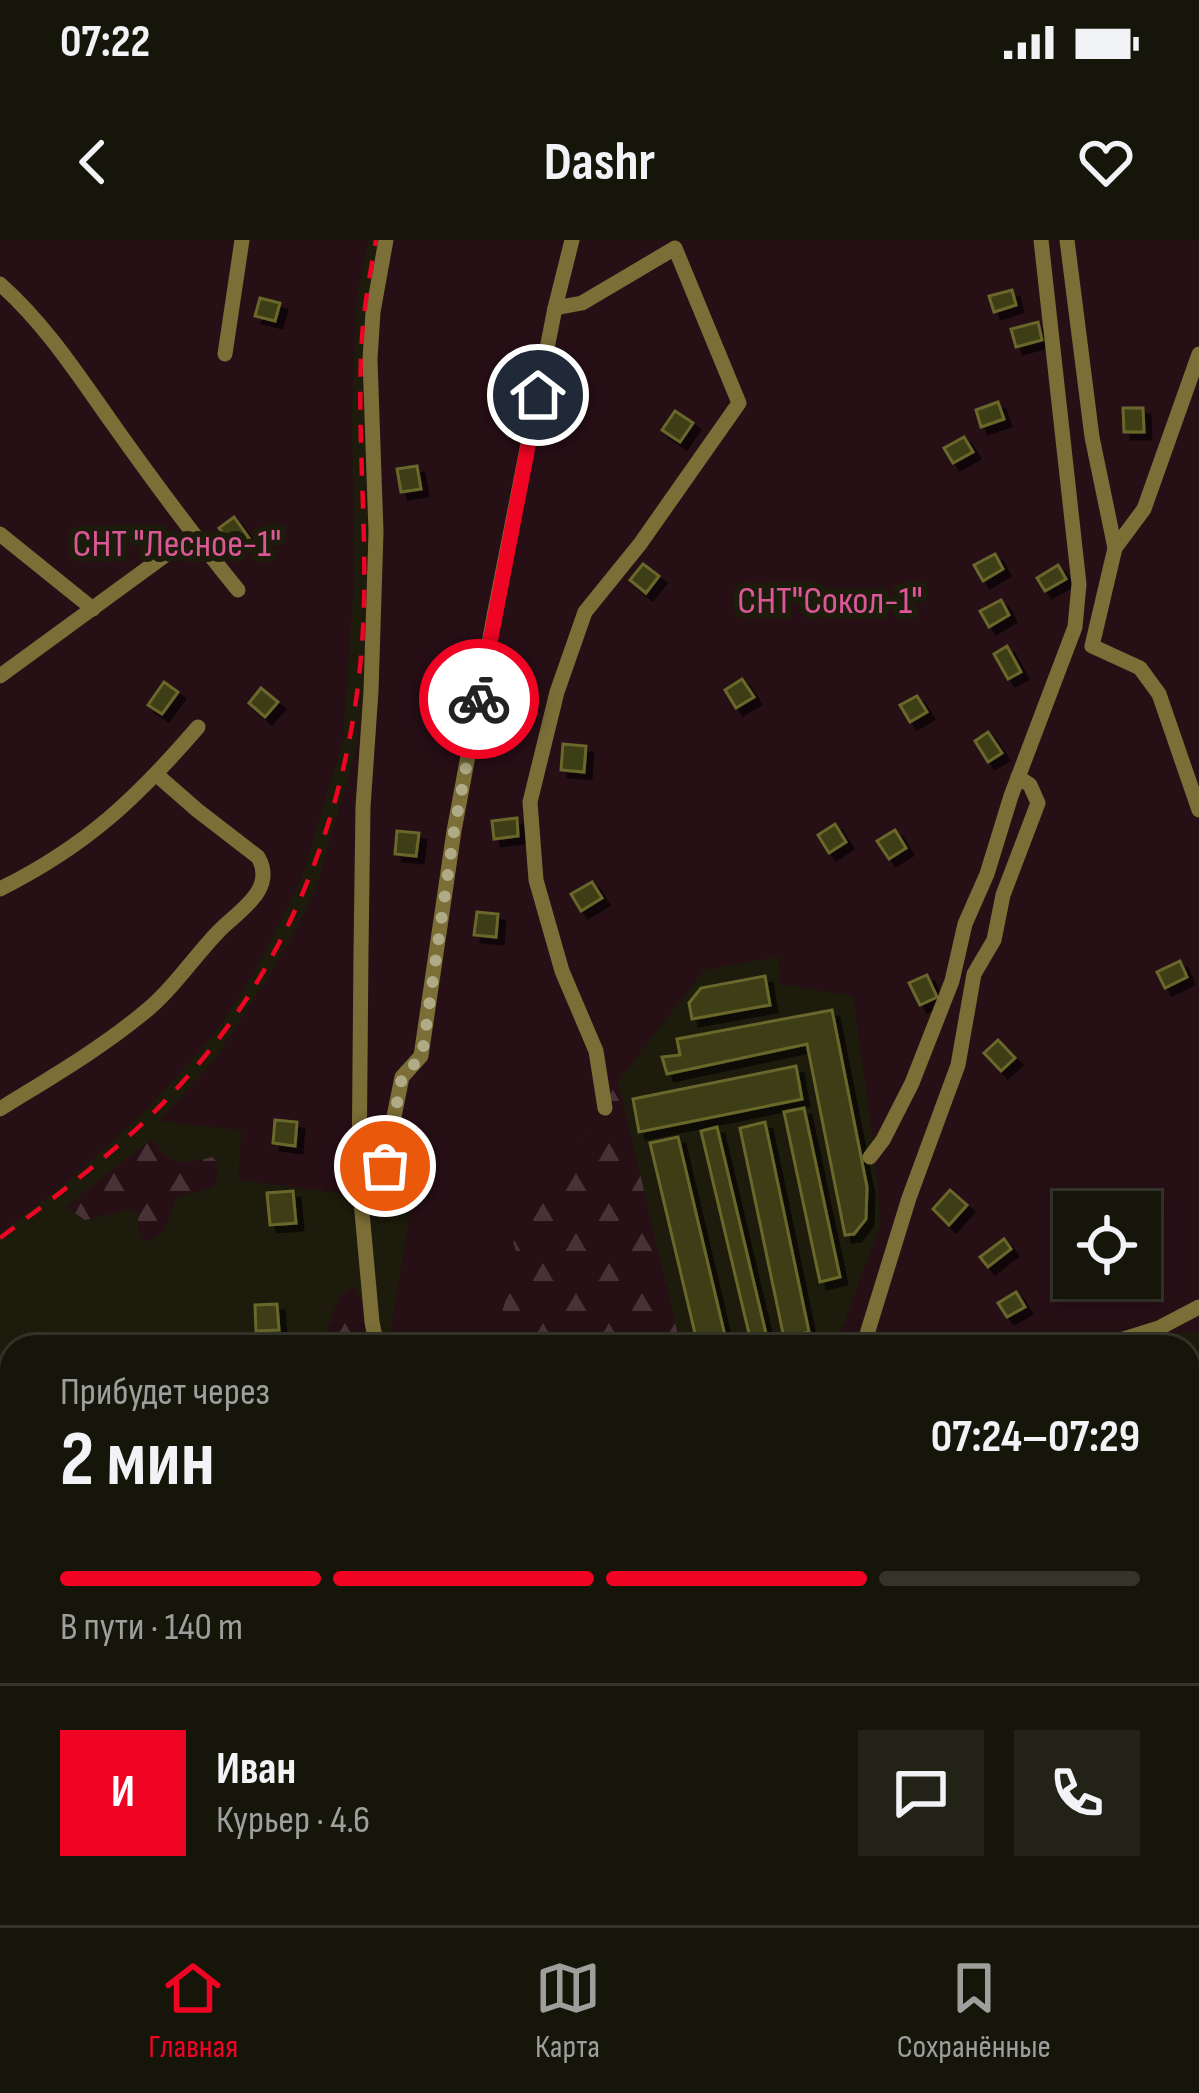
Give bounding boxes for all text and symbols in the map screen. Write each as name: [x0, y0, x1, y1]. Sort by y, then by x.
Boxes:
text: 07:22: [60, 15, 150, 70]
icon: back: [60, 129, 126, 195]
icon: heart: [1073, 129, 1139, 195]
text: Dashr: [544, 130, 655, 195]
pin: [487, 344, 589, 446]
icon: home: [505, 362, 571, 428]
park label: СНТ "Лесное-1": [73, 521, 281, 568]
park label: СНТ"Сокол-1": [737, 578, 923, 625]
courier: [419, 639, 539, 759]
icon: bike: [446, 666, 512, 732]
pin: [334, 1115, 436, 1217]
icon: bag: [352, 1133, 418, 1199]
map controls: [1053, 1191, 1161, 1299]
button: locate: [1053, 1191, 1161, 1299]
text: Прибудет через: [60, 1369, 270, 1416]
text: 07:24–07:29: [931, 1410, 1140, 1465]
text: 2 мин: [60, 1414, 215, 1507]
text: В пути · 140 m: [60, 1604, 243, 1651]
button: chat: [858, 1730, 984, 1856]
button: phone: [1014, 1730, 1140, 1856]
text: Иван: [216, 1742, 296, 1797]
text: И: [111, 1765, 135, 1820]
text: Курьер · 4.6: [216, 1797, 370, 1844]
tab: Главная: [148, 1955, 238, 2067]
tab: Карта: [535, 1955, 601, 2067]
tab: Сохранённые: [897, 1955, 1051, 2067]

